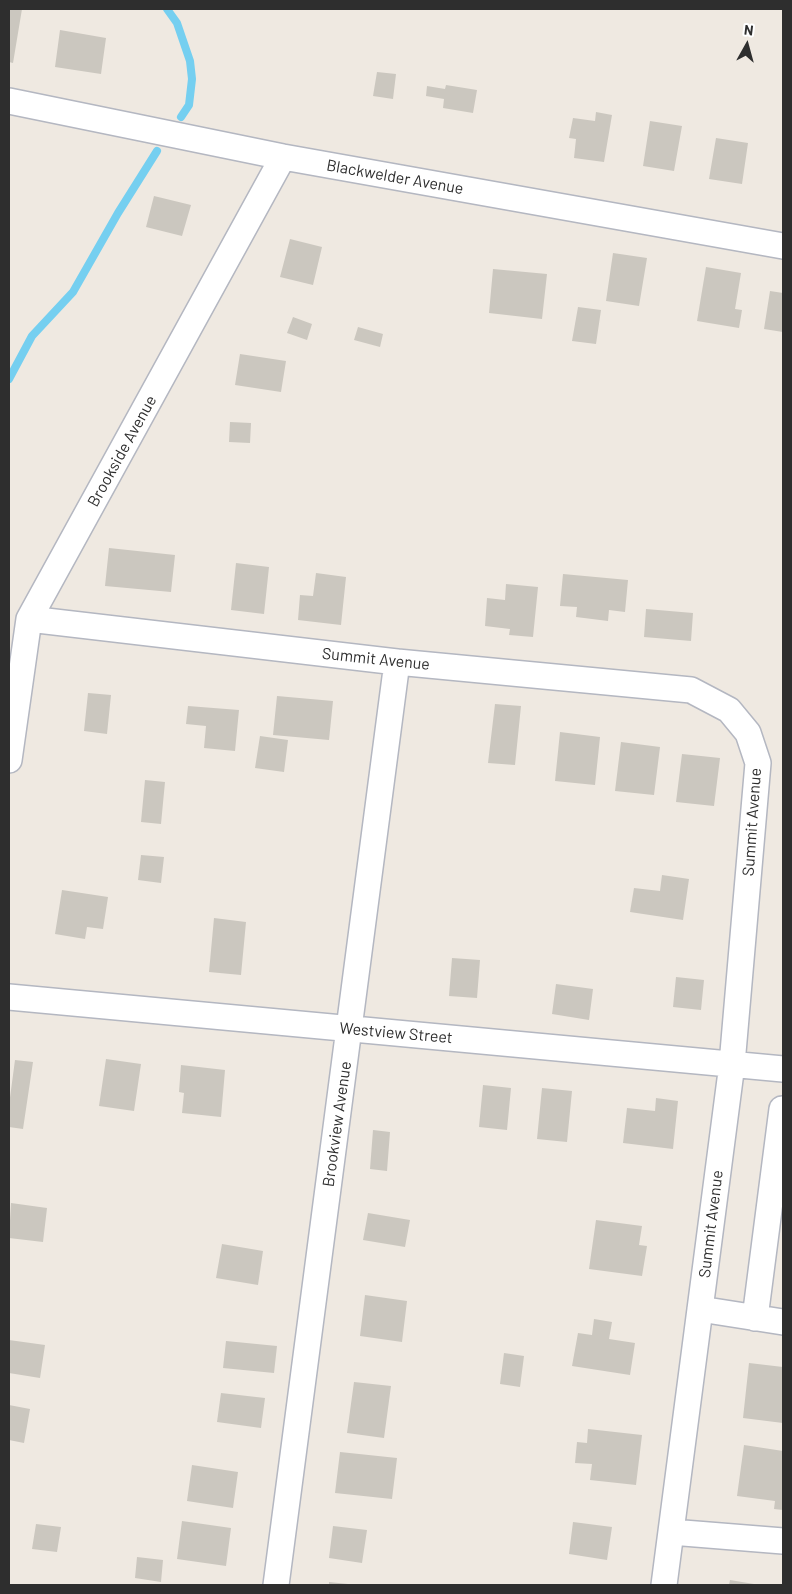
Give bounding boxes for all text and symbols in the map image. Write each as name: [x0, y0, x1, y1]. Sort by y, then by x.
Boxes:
north arrow: [722, 20, 772, 70]
text: N: [743, 21, 755, 39]
street label: Blackwelder Avenue: [325, 155, 465, 199]
street label: Brookside Avenue: [83, 392, 161, 510]
street label: Summit Avenue: [321, 644, 431, 674]
street label: Summit Avenue: [739, 767, 765, 877]
street label: Westview Street: [339, 1018, 453, 1048]
street label: Brookview Avenue: [319, 1060, 355, 1188]
street label: Summit Avenue: [695, 1169, 727, 1279]

